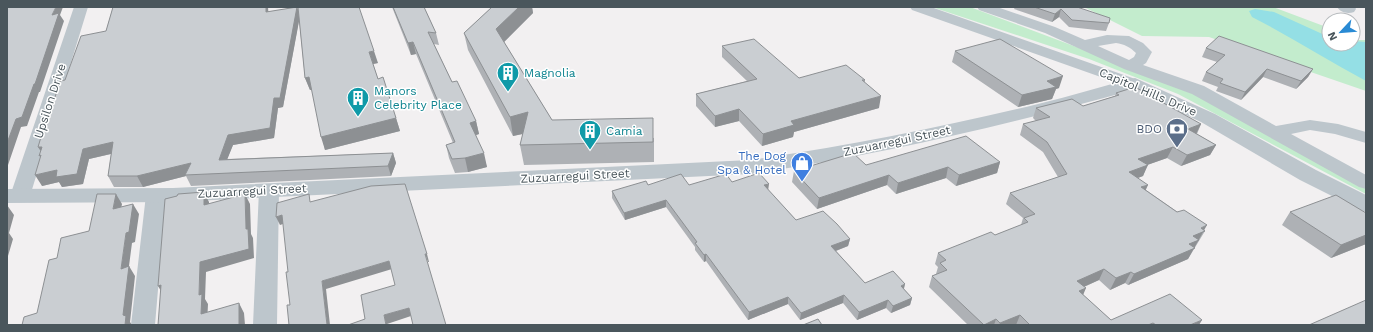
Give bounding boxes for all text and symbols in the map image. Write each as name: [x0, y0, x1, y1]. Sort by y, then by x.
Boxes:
north arrow: [1321, 12, 1361, 52]
text: N: [1325, 30, 1340, 43]
building icon: Magnolia: [495, 60, 521, 93]
street label: Upsilon Drive: [31, 62, 69, 140]
street label: Capitol Hills Drive: [1097, 65, 1199, 119]
place label: Magnolia: [524, 66, 576, 80]
place label: Manors Celebrity Place: [374, 84, 462, 112]
building icon: Manors Celebrity Place: [345, 85, 371, 118]
bank icon: BDO: [1164, 116, 1190, 149]
building icon: Camia: [577, 118, 603, 151]
place label: BDO: [1137, 122, 1162, 136]
street label: Zuzuarregui Street: [842, 123, 952, 159]
place label: Camia: [606, 124, 643, 138]
place label: The Dog Spa & Hotel: [717, 149, 787, 177]
shop icon: The Dog Spa & Hotel: [789, 150, 815, 183]
street label: Zuzuarregui Street: [520, 166, 630, 186]
street label: Zuzuarregui Street: [197, 181, 307, 201]

